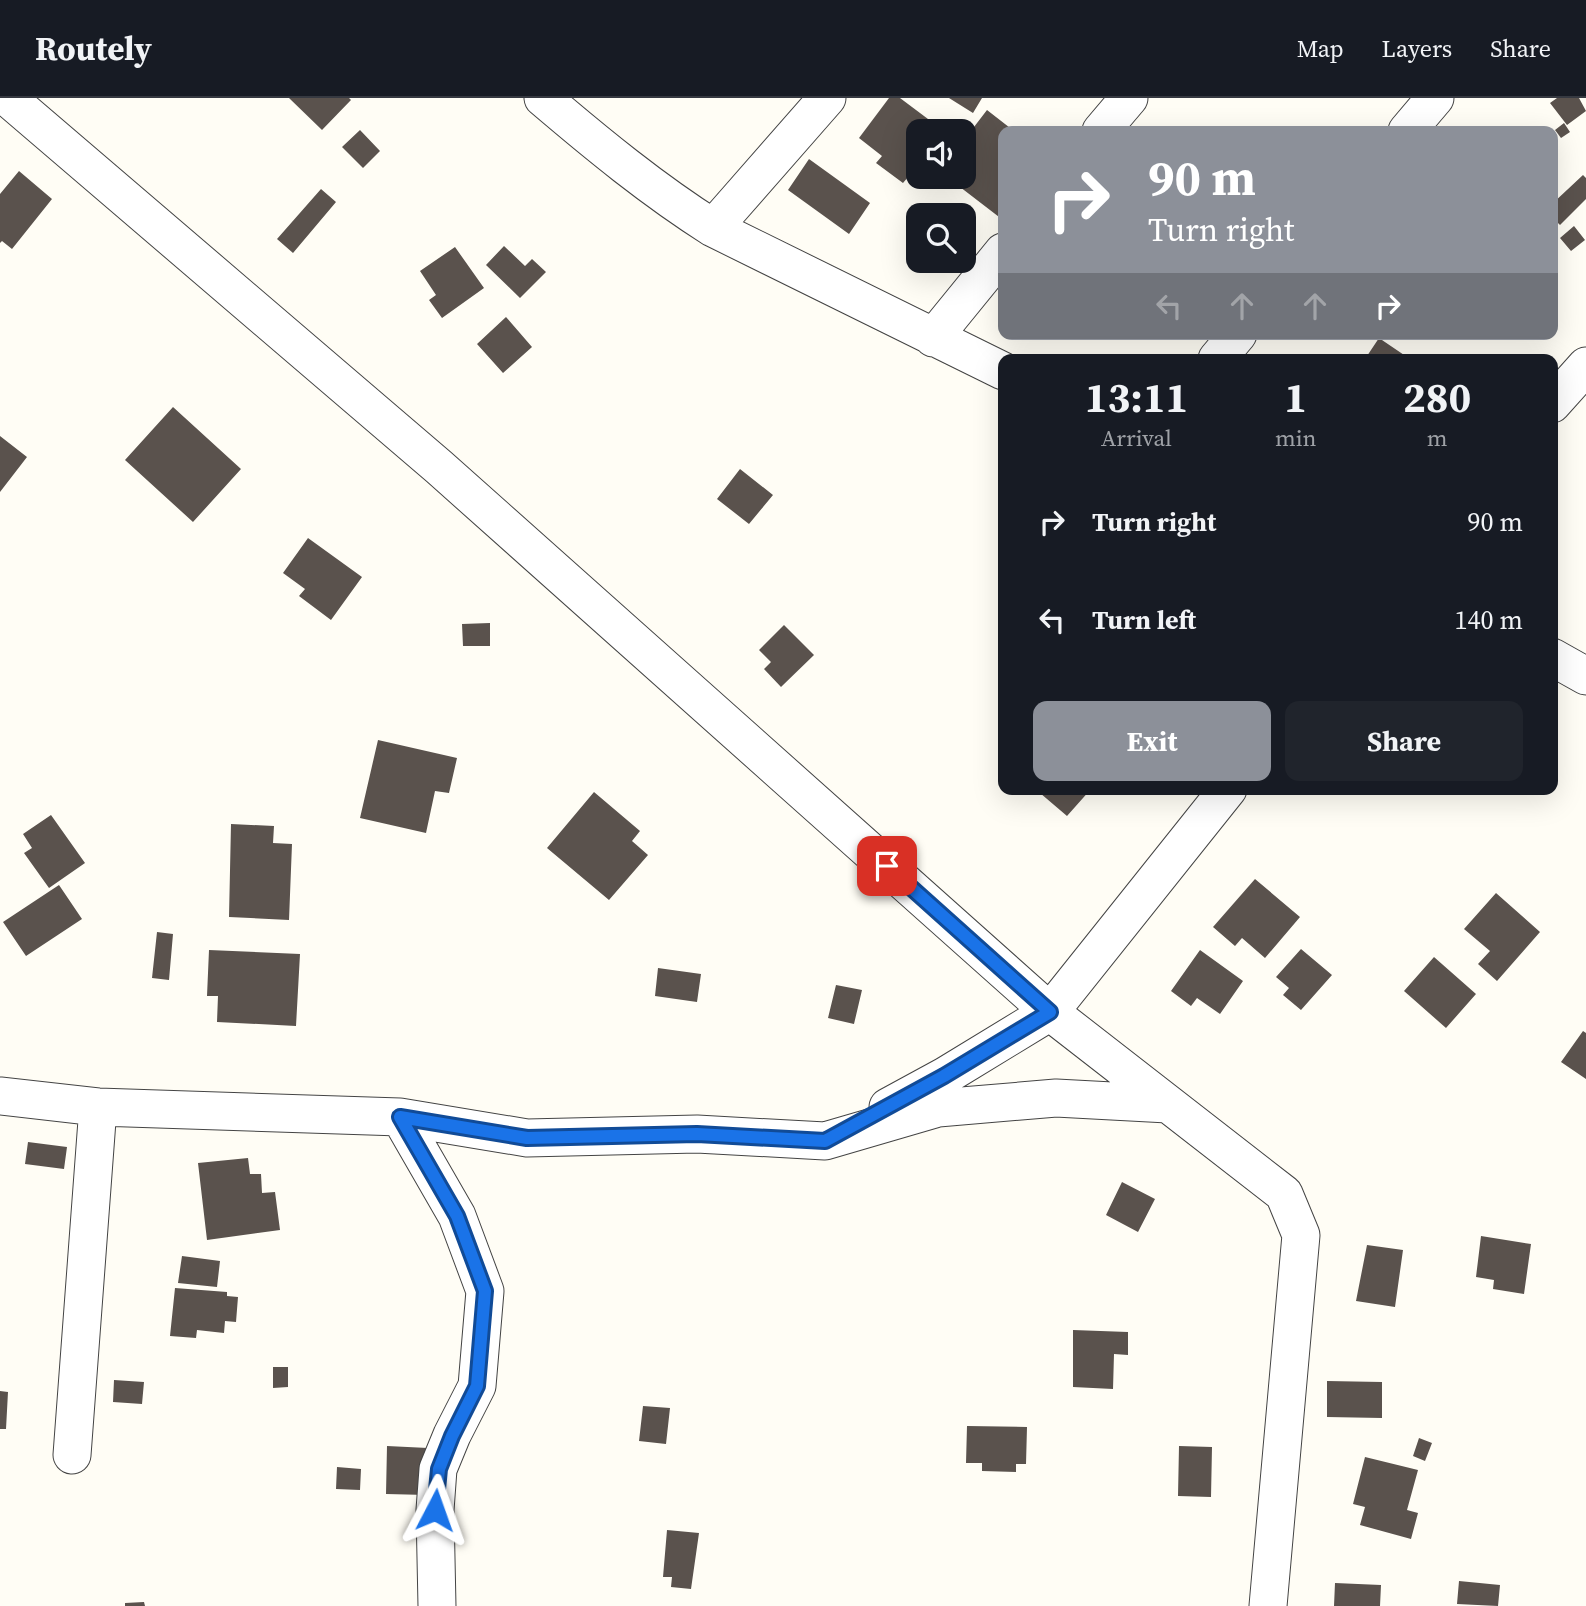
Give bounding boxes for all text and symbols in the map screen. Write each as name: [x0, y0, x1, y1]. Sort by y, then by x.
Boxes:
text: Routely: [35, 26, 152, 71]
text: Map: [1297, 32, 1344, 65]
text: Layers: [1382, 32, 1452, 65]
text: Share: [1490, 32, 1551, 65]
map controls: [906, 119, 976, 273]
button: sound: [906, 119, 976, 189]
text: 90 m: [1148, 144, 1256, 211]
icon: right: [1033, 154, 1124, 245]
button: search: [906, 203, 976, 273]
text: Turn right: [1148, 208, 1294, 252]
icon: left: [1150, 287, 1188, 325]
icon: ahead: [1223, 287, 1261, 325]
icon: ahead: [1296, 287, 1334, 325]
icon: right: [1369, 287, 1407, 325]
text: 13:11: [1085, 368, 1188, 426]
text: 1: [1284, 368, 1307, 426]
text: 280: [1403, 368, 1471, 426]
text: Arrival: [1101, 422, 1172, 454]
text: min: [1275, 422, 1316, 454]
text: m: [1427, 422, 1448, 454]
icon: right: [1033, 503, 1071, 541]
text: Turn right: [1092, 504, 1216, 540]
text: 90 m: [1468, 504, 1523, 540]
icon: left: [1033, 601, 1071, 639]
text: Turn left: [1092, 602, 1196, 638]
text: 140 m: [1455, 602, 1523, 638]
button: Exit: [1033, 701, 1271, 781]
button: Share: [1285, 701, 1523, 781]
pin: [857, 836, 917, 896]
icon: arrive: [868, 847, 906, 885]
position arrow: [398, 1473, 472, 1547]

